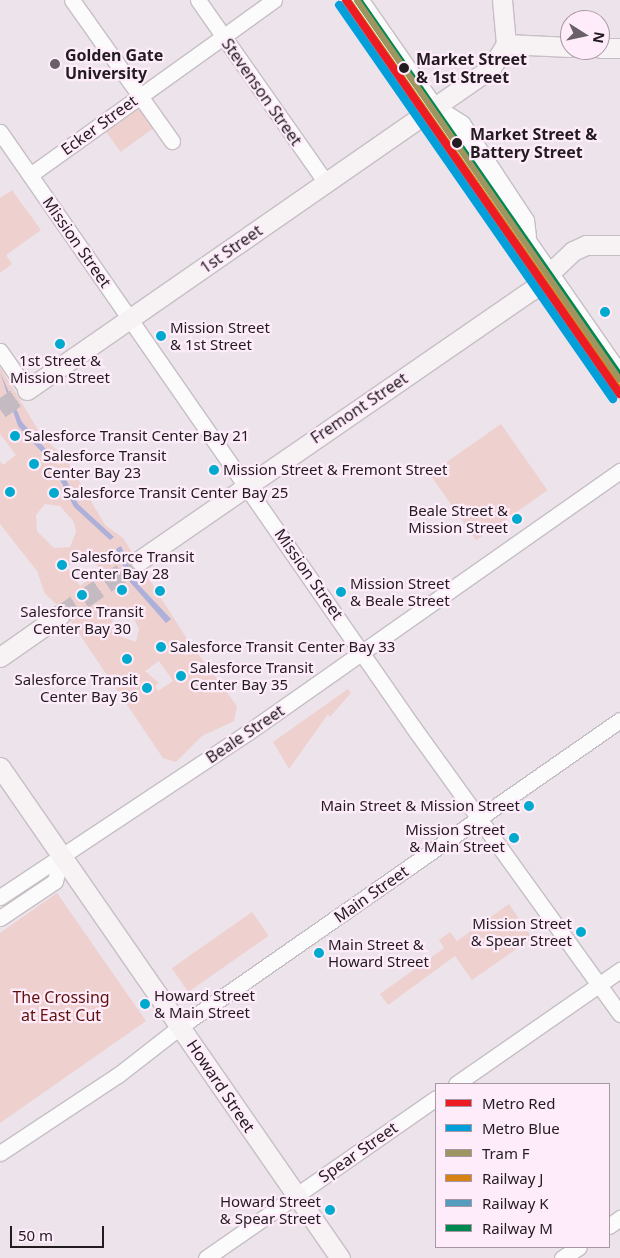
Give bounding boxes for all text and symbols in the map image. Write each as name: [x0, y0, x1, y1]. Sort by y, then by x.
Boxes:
north arrow: [560, 10, 610, 60]
text: N: [589, 30, 610, 45]
street label: Stevenson Street: [218, 35, 306, 149]
place label: Golden Gate University: [65, 45, 163, 83]
place label: Market Street & 1st Street: [416, 49, 527, 87]
marker: Golden Gate University: [49, 58, 61, 70]
marker: Market Street & 1st Street: [395, 59, 413, 77]
street label: Ecker Street: [57, 91, 141, 159]
place label: Market Street & Battery Street: [470, 124, 597, 162]
marker: Market Street & Battery Street: [448, 134, 466, 152]
street label: Mission Street: [39, 193, 115, 291]
street label: 1st Street: [196, 221, 266, 277]
unlabelled marker: [600, 307, 610, 317]
place label: Mission Street & 1st Street: [170, 318, 270, 353]
marker: Mission Street & 1st Street: [156, 331, 166, 341]
marker: 1st Street & Mission Street: [55, 339, 65, 349]
place label: 1st Street & Mission Street: [10, 351, 110, 386]
street label: Fremont Street: [307, 369, 411, 447]
place label: Salesforce Transit Center Bay 21: [24, 427, 249, 445]
marker: Salesforce Transit Center Bay 21: [10, 431, 20, 441]
place label: Salesforce Transit Center Bay 23: [43, 446, 166, 481]
marker: Salesforce Transit Center Bay 23: [29, 459, 39, 469]
place label: Mission Street & Fremont Street: [223, 461, 447, 479]
marker: Mission Street & Fremont Street: [209, 465, 219, 475]
place label: Salesforce Transit Center Bay 25: [63, 484, 288, 502]
unlabelled marker: [5, 487, 15, 497]
marker: Salesforce Transit Center Bay 25: [49, 488, 59, 498]
place label: Beale Street & Mission Street: [408, 501, 508, 536]
marker: Beale Street & Mission Street: [512, 514, 522, 524]
street label: Mission Street: [271, 525, 347, 623]
place label: Salesforce Transit Center Bay 28: [71, 547, 194, 582]
marker: Salesforce Transit Center Bay 28: [57, 560, 67, 570]
place label: Mission Street & Beale Street: [350, 574, 450, 609]
unlabelled marker: [117, 585, 127, 595]
unlabelled marker: [155, 586, 165, 596]
marker: Mission Street & Beale Street: [336, 587, 346, 597]
marker: Salesforce Transit Center Bay 30: [77, 590, 87, 600]
place label: Salesforce Transit Center Bay 30: [20, 602, 144, 637]
place label: Salesforce Transit Center Bay 33: [170, 638, 395, 656]
marker: Salesforce Transit Center Bay 33: [156, 642, 166, 652]
unlabelled marker: [122, 654, 132, 664]
place label: Salesforce Transit Center Bay 35: [190, 658, 313, 693]
place label: Salesforce Transit Center Bay 36: [15, 670, 138, 705]
marker: Salesforce Transit Center Bay 35: [176, 671, 186, 681]
marker: Salesforce Transit Center Bay 36: [142, 683, 152, 693]
street label: Beale Street: [202, 701, 288, 767]
place label: Main Street & Mission Street: [320, 797, 520, 815]
marker: Main Street & Mission Street: [524, 801, 534, 811]
place label: Mission Street & Main Street: [405, 820, 505, 855]
marker: Mission Street & Main Street: [509, 833, 519, 843]
street label: Main Street: [330, 861, 412, 927]
place label: Mission Street & Spear Street: [471, 914, 572, 949]
marker: Mission Street & Spear Street: [576, 927, 586, 937]
place label: Main Street & Howard Street: [328, 935, 429, 970]
marker: Main Street & Howard Street: [314, 948, 324, 958]
place label: Howard Street & Main Street: [154, 986, 255, 1021]
park label: The Crossing at East Cut: [12, 987, 110, 1025]
marker: Howard Street & Main Street: [140, 999, 150, 1009]
street label: Howard Street: [183, 1036, 259, 1136]
legend: [435, 1083, 610, 1248]
text: Metro Red: [482, 1093, 555, 1113]
street label: Spear Street: [315, 1118, 401, 1186]
text: Metro Blue: [482, 1118, 560, 1138]
text: Tram F: [482, 1143, 530, 1163]
text: Railway J: [482, 1168, 543, 1188]
place label: Howard Street & Spear Street: [220, 1192, 321, 1227]
text: Railway K: [482, 1193, 549, 1213]
marker: Howard Street & Spear Street: [325, 1205, 335, 1215]
scale bar: [12, 1216, 106, 1248]
text: Railway M: [482, 1218, 553, 1238]
text: 50 m: [18, 1225, 53, 1245]

